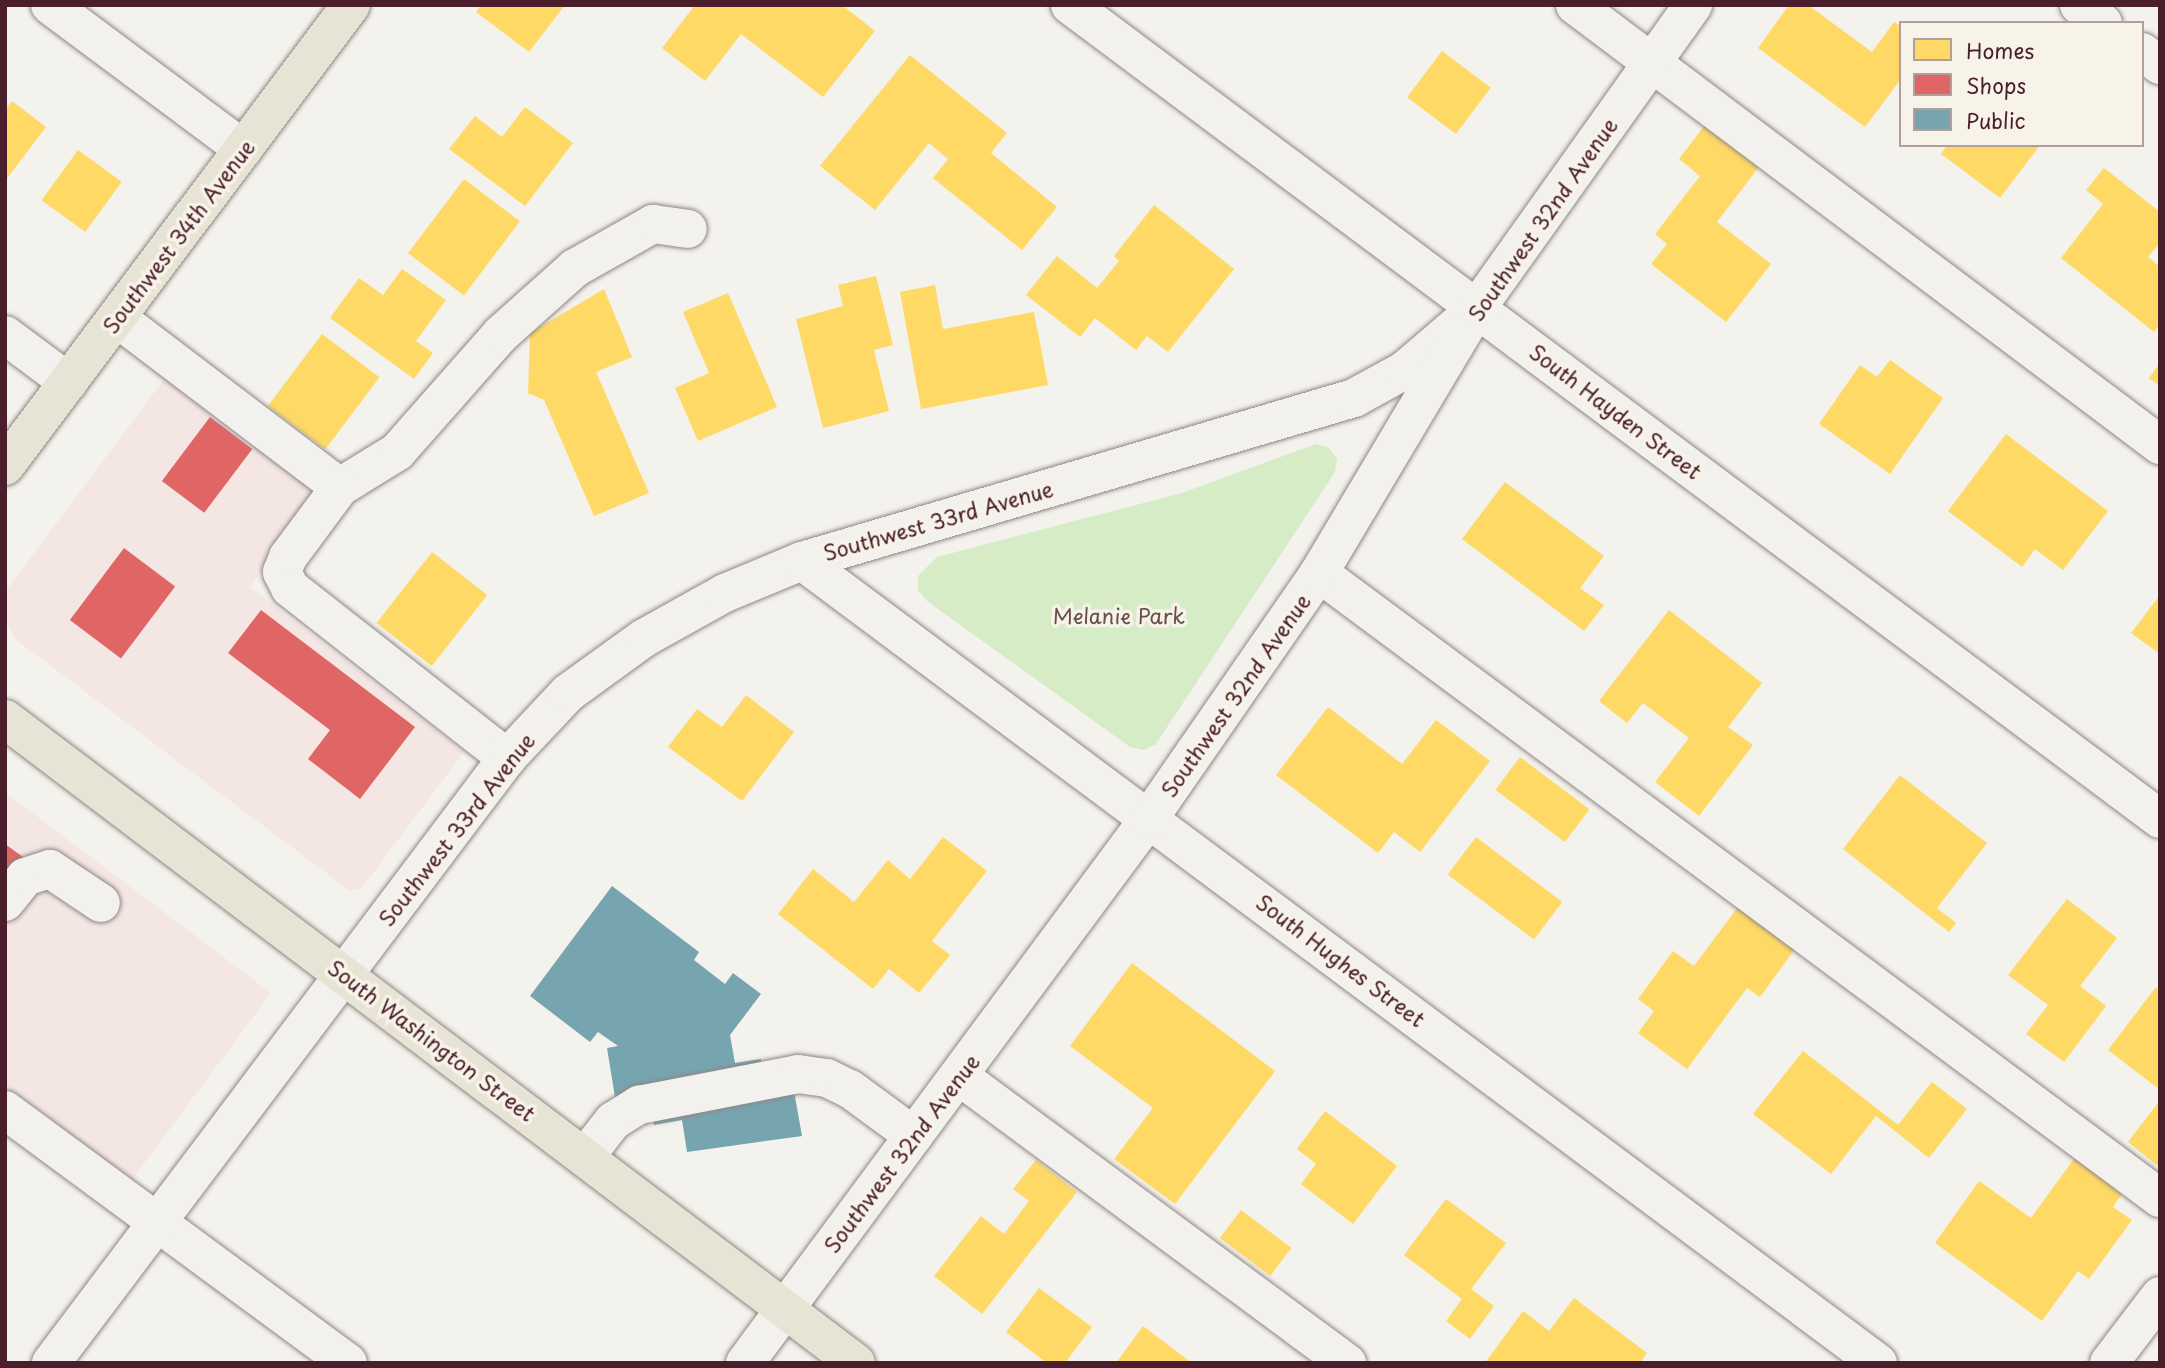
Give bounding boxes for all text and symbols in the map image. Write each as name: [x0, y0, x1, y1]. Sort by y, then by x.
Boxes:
legend: [1899, 21, 2144, 147]
text: Homes: [1966, 34, 2034, 66]
text: Shops: [1966, 69, 2026, 101]
text: Public: [1966, 104, 2026, 136]
street label: Southwest 32nd Avenue: [1462, 112, 1622, 326]
street label: Southwest 34th Avenue: [96, 134, 260, 338]
street label: South Hayden Street: [1524, 338, 1708, 484]
street label: Southwest 33rd Avenue: [819, 475, 1057, 565]
street label: Southwest 32nd Avenue: [1155, 588, 1315, 802]
park label: Melanie Park: [1053, 602, 1185, 628]
street label: Southwest 33rd Avenue: [372, 727, 540, 931]
street label: South Hughes Street: [1251, 888, 1431, 1032]
street label: South Washington Street: [324, 954, 540, 1126]
street label: Southwest 32nd Avenue: [818, 1048, 984, 1258]

